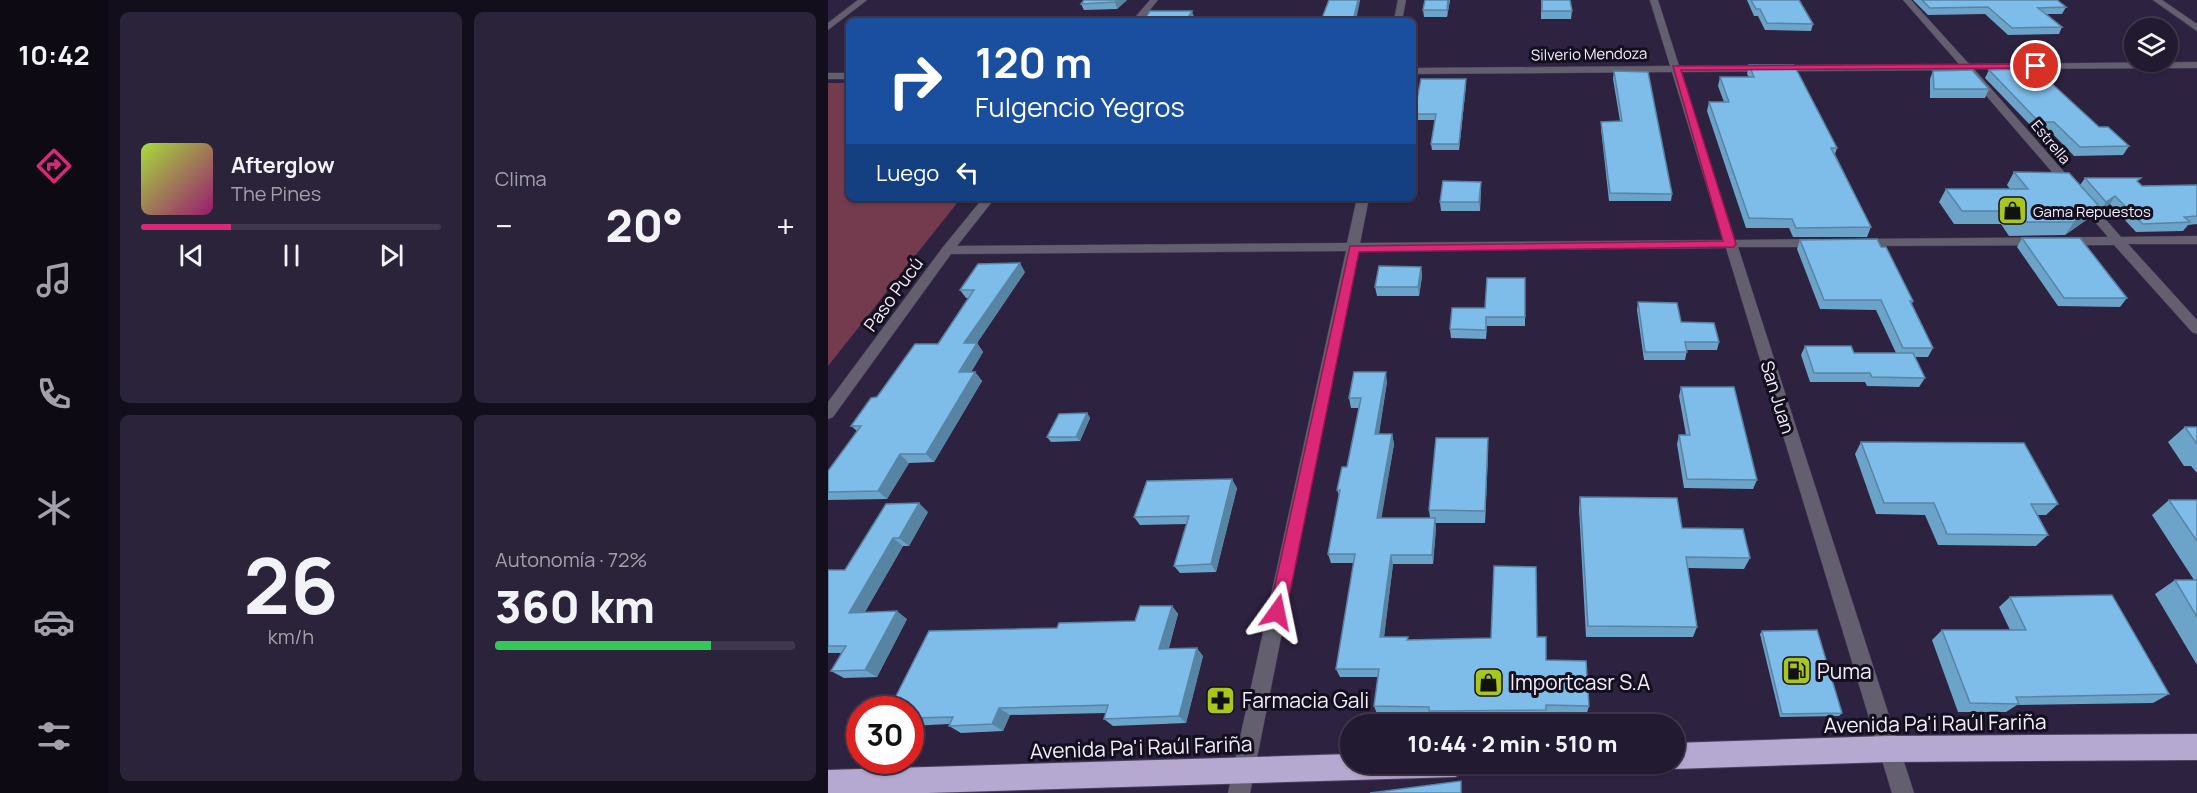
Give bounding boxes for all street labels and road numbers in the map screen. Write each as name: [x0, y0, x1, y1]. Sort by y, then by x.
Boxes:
street label: Silverio Mendoza: [1531, 42, 1647, 66]
street label: Estrella: [2026, 115, 2076, 169]
street label: Paso Pucú: [858, 252, 928, 336]
street label: San Juan: [1756, 358, 1800, 436]
street label: Avenida Pa'i Raúl Fariña: [1823, 707, 2047, 739]
street label: Avenida Pa'i Raúl Fariña: [1029, 729, 1253, 765]

